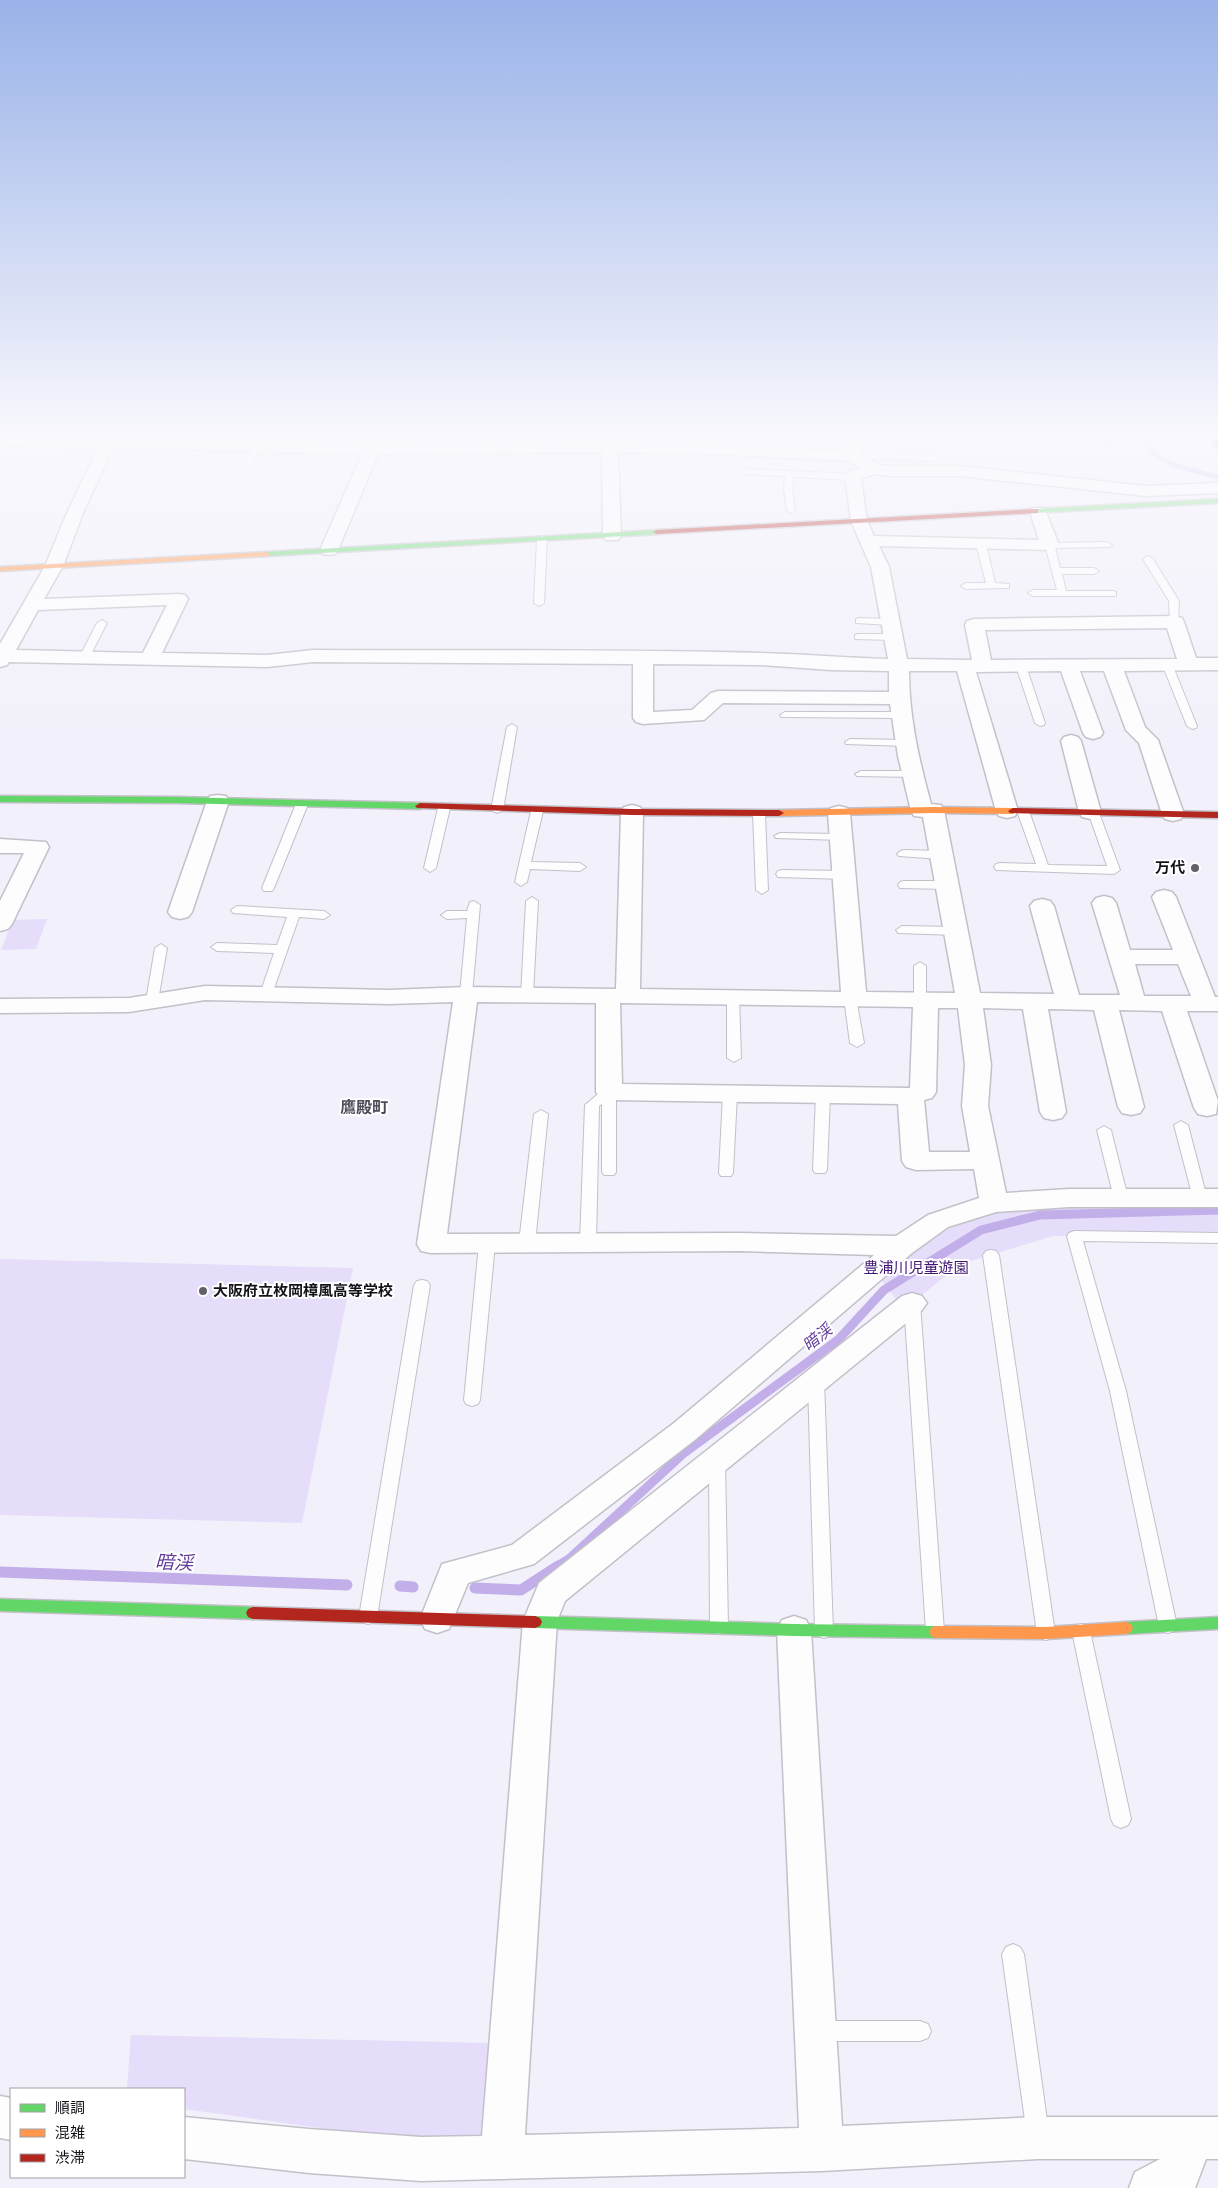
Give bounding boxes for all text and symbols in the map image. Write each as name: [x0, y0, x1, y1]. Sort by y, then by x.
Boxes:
place label: 万代: [1155, 858, 1185, 877]
marker: 万代: [1189, 862, 1201, 874]
district label: 鷹殿町: [340, 1097, 388, 1118]
park label: 豊浦川児童遊園: [863, 1258, 969, 1277]
place label: 大阪府立枚岡樟風高等学校: [213, 1281, 393, 1300]
marker: 大阪府立枚岡樟風高等学校: [197, 1285, 209, 1297]
water label: 暗渓: [798, 1318, 838, 1356]
water label: 暗渓: [155, 1549, 196, 1576]
legend: [10, 2088, 185, 2178]
text: 順調: [55, 2098, 85, 2117]
text: 混雑: [55, 2123, 85, 2142]
text: 渋滞: [55, 2148, 85, 2167]

